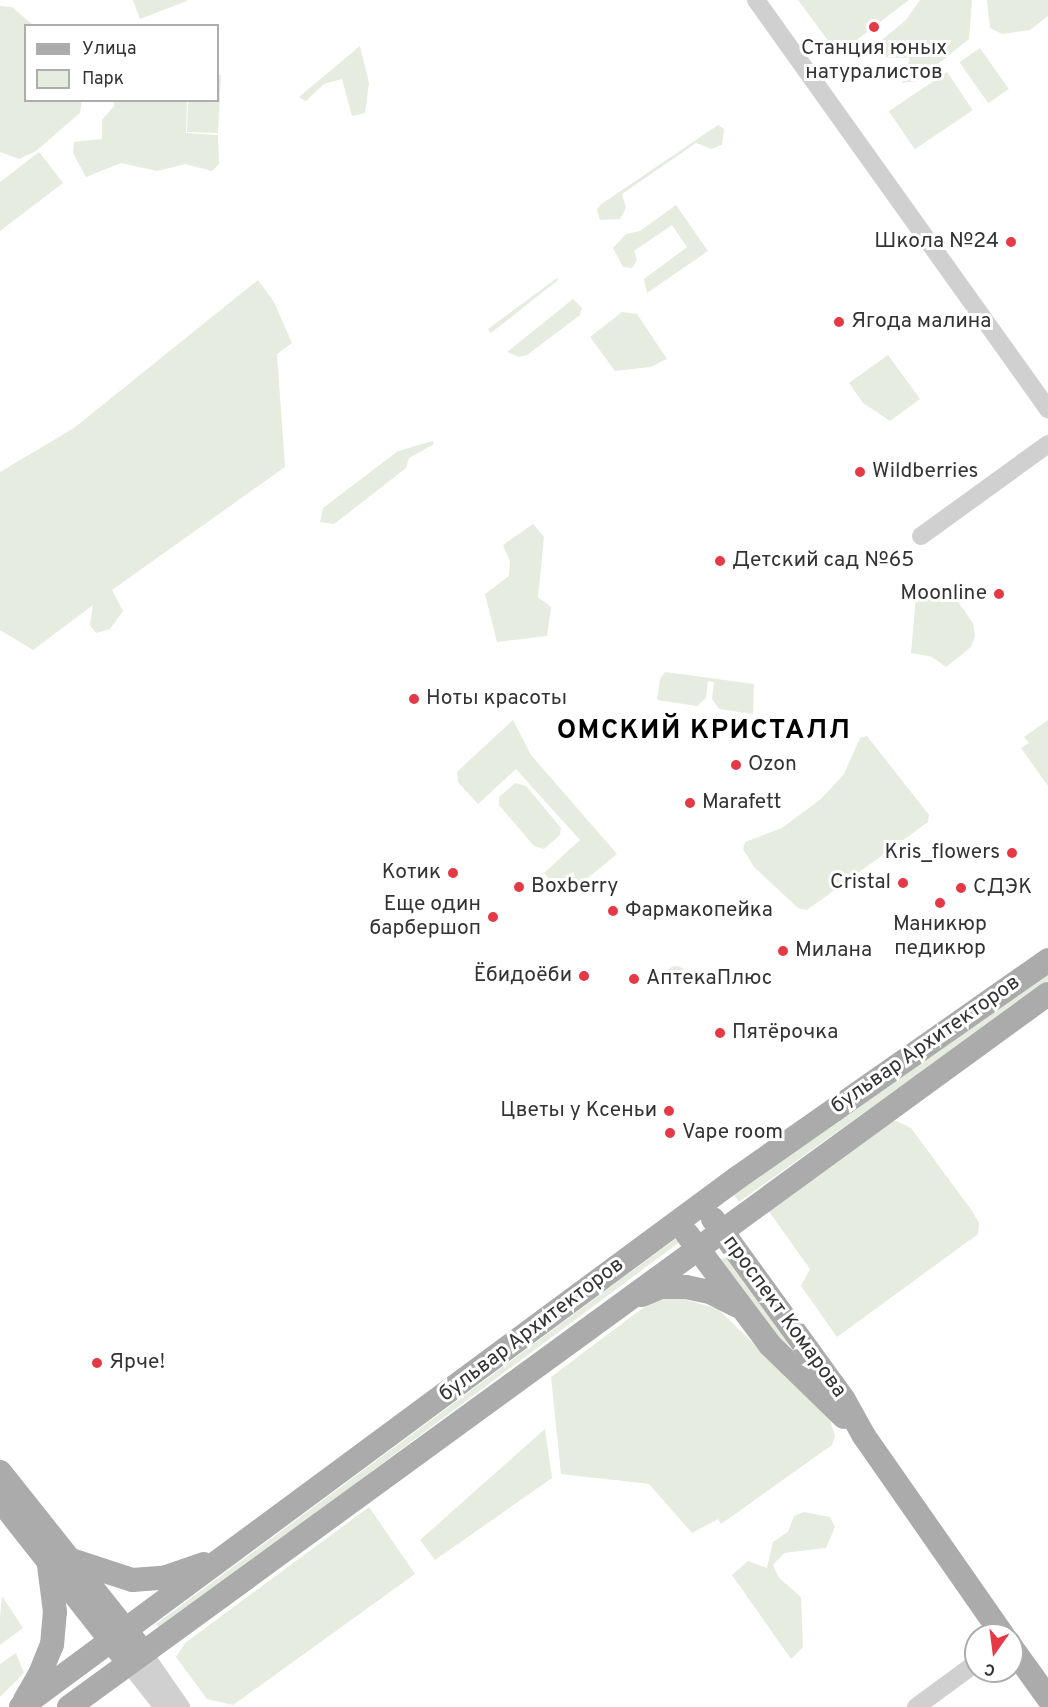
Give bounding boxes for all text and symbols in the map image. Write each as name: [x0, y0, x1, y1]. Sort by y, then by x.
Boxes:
marker: Станция юных натуралистов: [867, 20, 881, 34]
legend: [24, 24, 219, 102]
place label: Станция юных натуралистов: [801, 36, 947, 86]
text: Улица: [82, 38, 136, 61]
text: Парк: [82, 68, 124, 91]
place label: Школа №24: [874, 229, 999, 255]
marker: Школа №24: [1004, 235, 1018, 249]
place label: Ягода малина: [851, 309, 991, 335]
marker: Ягода малина: [832, 315, 846, 329]
place label: Wildberries: [872, 459, 978, 485]
marker: Wildberries: [853, 465, 867, 479]
place label: Детский сад №65: [732, 548, 914, 574]
marker: Детский сад №65: [713, 554, 727, 568]
place label: Moonline: [900, 581, 987, 607]
marker: Moonline: [992, 587, 1006, 601]
place label: Ноты красоты: [426, 686, 567, 712]
marker: Ноты красоты: [407, 692, 421, 706]
district label: ОМСКИЙ КРИСТАЛЛ: [557, 716, 851, 748]
place label: Ozon: [748, 752, 797, 778]
marker: Ozon: [729, 758, 743, 772]
place label: Marafett: [702, 790, 781, 816]
marker: Marafett: [683, 796, 697, 810]
place label: Kris_flowers: [884, 840, 1000, 866]
marker: Kris_flowers: [1005, 846, 1019, 860]
place label: Котик: [382, 860, 441, 886]
marker: Котик: [446, 866, 460, 880]
place label: Cristal: [830, 870, 891, 896]
place label: Boxberry: [531, 874, 618, 900]
place label: СДЭК: [973, 875, 1032, 901]
marker: Cristal: [896, 876, 910, 890]
marker: Boxberry: [512, 880, 526, 894]
marker: СДЭК: [954, 881, 968, 895]
place label: Еще один барбершоп: [369, 892, 481, 942]
marker: Маникюр педикюр: [933, 896, 947, 910]
place label: Фармакопейка: [625, 898, 773, 924]
marker: Фармакопейка: [606, 904, 620, 918]
marker: Еще один барбершоп: [486, 910, 500, 924]
place label: Маникюр педикюр: [893, 912, 987, 962]
place label: Милана: [795, 938, 872, 964]
marker: Милана: [776, 944, 790, 958]
place label: Ёбидоёби: [474, 963, 572, 989]
place label: АптекаПлюс: [646, 966, 772, 992]
marker: Ёбидоёби: [577, 969, 591, 983]
street label: бульвар Архитекторов: [826, 970, 1026, 1120]
marker: АптекаПлюс: [627, 972, 641, 986]
place label: Пятёрочка: [732, 1020, 838, 1046]
marker: Пятёрочка: [713, 1026, 727, 1040]
place label: Цветы у Ксеньи: [500, 1098, 657, 1124]
marker: Цветы у Ксеньи: [662, 1104, 676, 1118]
place label: Vape room: [682, 1120, 783, 1146]
marker: Vape room: [663, 1126, 677, 1140]
street label: проспект Комарова: [717, 1231, 851, 1403]
street label: бульвар Архитекторов: [434, 1252, 630, 1408]
place label: Ярче!: [109, 1350, 165, 1376]
marker: Ярче!: [90, 1356, 104, 1370]
north arrow: [964, 1623, 1024, 1683]
text: С: [983, 1658, 998, 1679]

